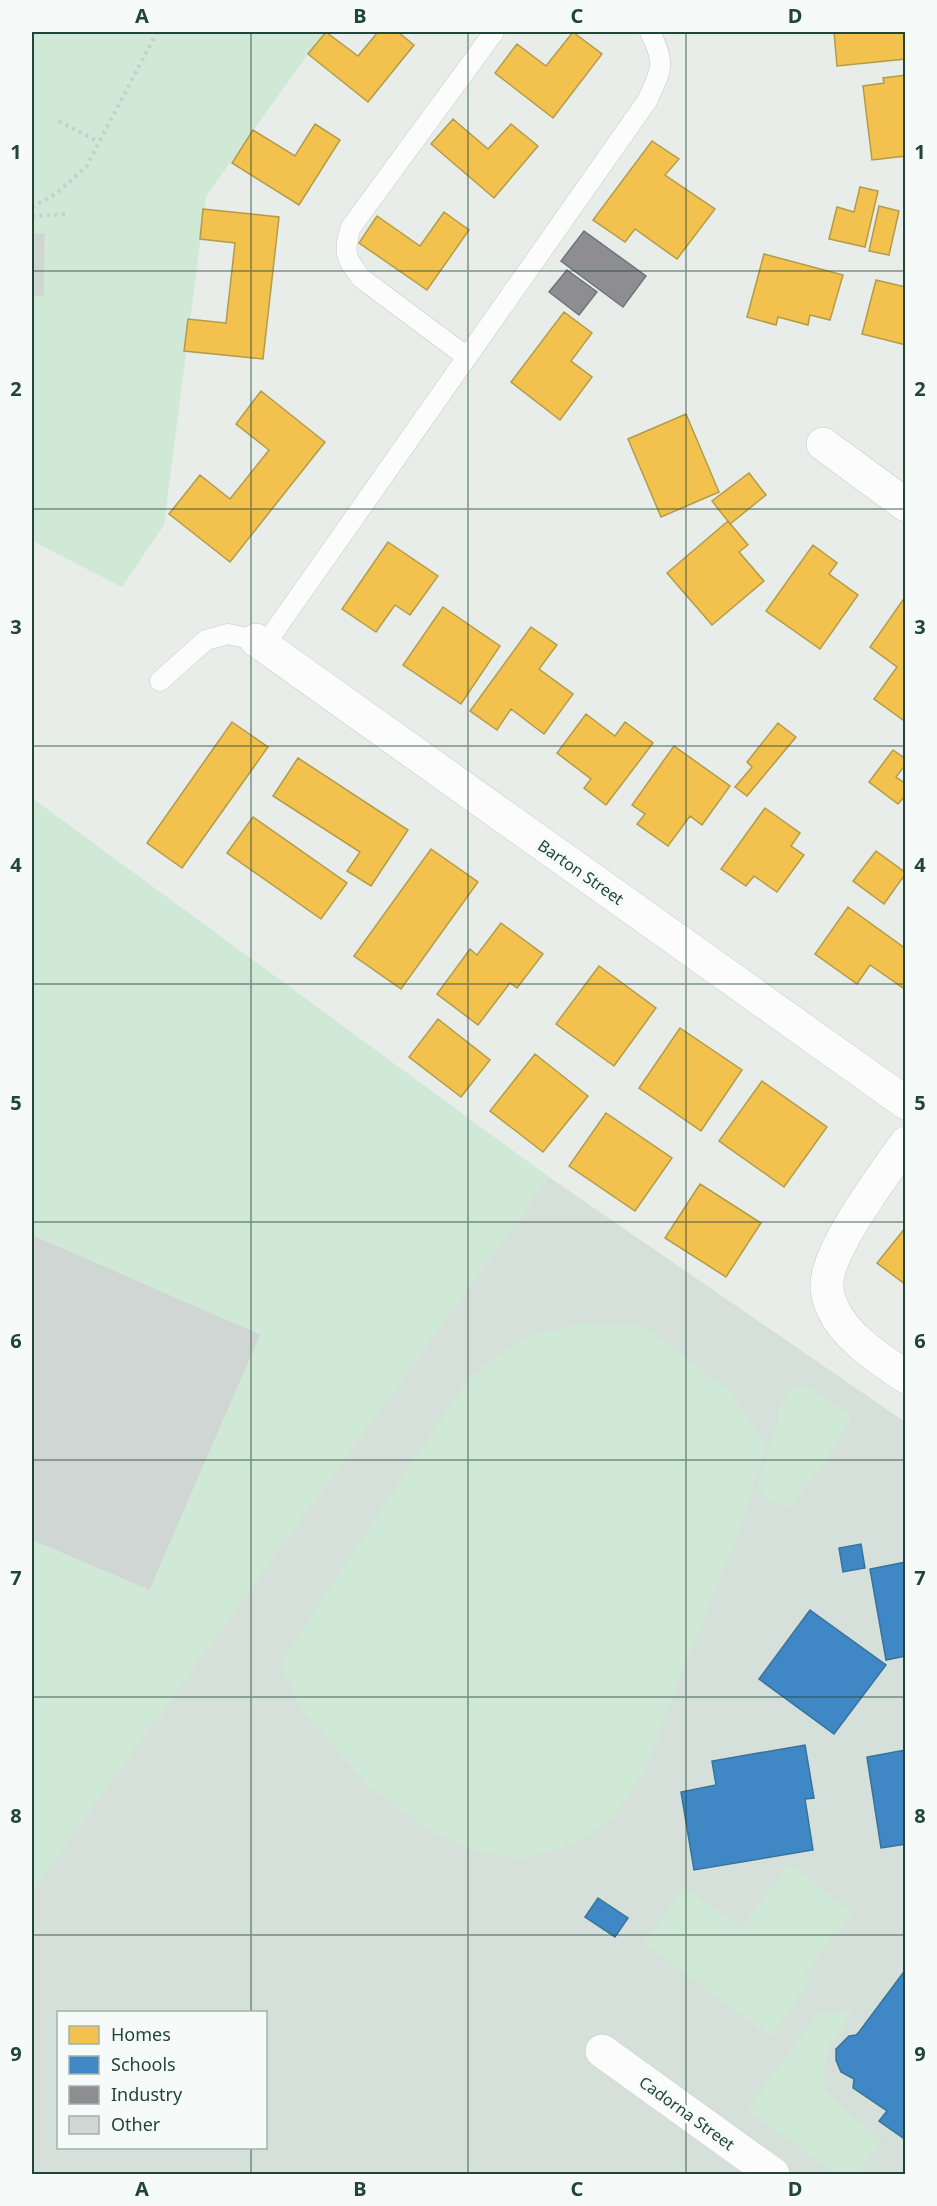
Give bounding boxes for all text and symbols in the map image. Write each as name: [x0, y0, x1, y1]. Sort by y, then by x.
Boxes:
text: A: [135, 2, 149, 29]
text: B: [353, 2, 367, 29]
text: C: [571, 2, 584, 29]
text: D: [788, 2, 802, 29]
text: 1: [10, 138, 22, 165]
text: 1: [914, 138, 926, 165]
text: 2: [10, 375, 22, 402]
text: 2: [914, 375, 926, 402]
text: 3: [10, 613, 22, 640]
text: 3: [914, 613, 926, 640]
street label: Barton Street: [534, 834, 629, 910]
text: 4: [10, 851, 22, 878]
text: 4: [914, 851, 926, 878]
text: 5: [10, 1089, 22, 1116]
text: 5: [914, 1089, 926, 1116]
text: 6: [10, 1327, 22, 1354]
text: 6: [914, 1327, 926, 1354]
text: 7: [10, 1564, 22, 1591]
text: 7: [914, 1564, 926, 1591]
text: 8: [10, 1802, 22, 1829]
text: 8: [914, 1802, 926, 1829]
legend: [57, 2011, 267, 2149]
text: Homes: [111, 2022, 171, 2046]
text: 9: [10, 2040, 22, 2067]
text: 9: [914, 2040, 926, 2067]
text: Schools: [111, 2052, 176, 2076]
street label: Cadorna Street: [635, 2071, 739, 2155]
text: Industry: [111, 2082, 183, 2106]
text: Other: [111, 2112, 161, 2136]
text: A: [135, 2175, 149, 2202]
text: B: [353, 2175, 367, 2202]
text: C: [571, 2175, 584, 2202]
text: D: [788, 2175, 802, 2202]

